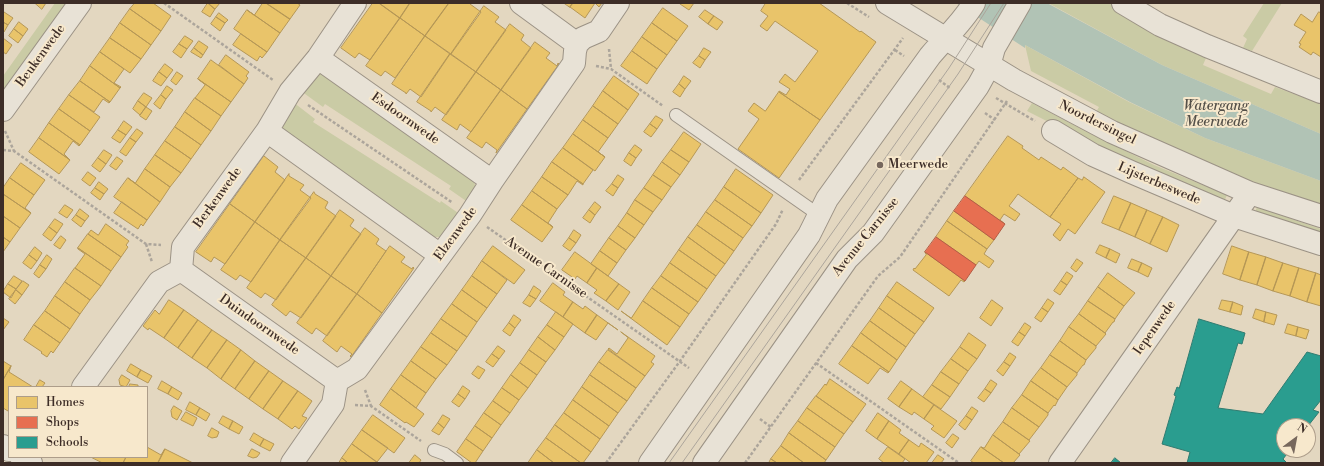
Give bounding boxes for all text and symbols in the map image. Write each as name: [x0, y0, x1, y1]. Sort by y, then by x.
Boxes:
street label: Beukenwede: [13, 22, 69, 90]
street label: Esdoornwede: [368, 90, 442, 148]
street label: Noordersingel: [1056, 98, 1138, 148]
water label: Watergang Meerwede: [1183, 99, 1249, 132]
place label: Meerwede: [888, 157, 948, 173]
marker: Meerwede: [875, 160, 885, 170]
street label: Lijsterbeswede: [1115, 160, 1203, 208]
street label: Berkenwede: [191, 164, 245, 232]
street label: Avenue Carnisse: [829, 194, 903, 280]
street label: Elzenwede: [431, 204, 481, 264]
street label: Avenue Carnisse: [502, 234, 590, 302]
street label: Duindoornwede: [216, 292, 302, 358]
street label: Iepenwede: [1131, 298, 1179, 358]
legend: [8, 386, 148, 458]
text: Homes: [46, 395, 84, 410]
text: Shops: [46, 415, 79, 430]
north arrow: [1276, 418, 1316, 458]
text: N: [1294, 420, 1309, 437]
text: Schools: [46, 435, 88, 450]

